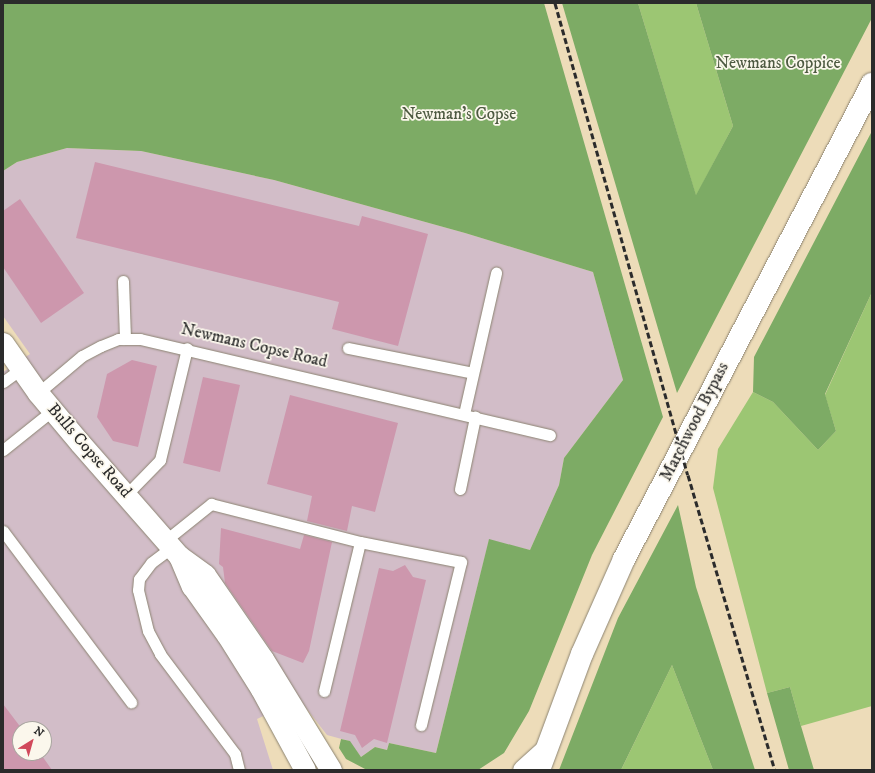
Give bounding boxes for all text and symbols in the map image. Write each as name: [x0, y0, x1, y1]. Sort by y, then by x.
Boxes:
park label: Newmans Coppice: [715, 54, 841, 74]
park label: Newman's Copse: [402, 105, 516, 125]
street label: Newmans Copse Road: [179, 319, 329, 373]
street label: Marchwood Bypass: [656, 359, 734, 485]
street label: Bulls Copse Road: [43, 400, 135, 502]
north arrow: [12, 721, 52, 761]
text: N: [31, 724, 46, 741]

